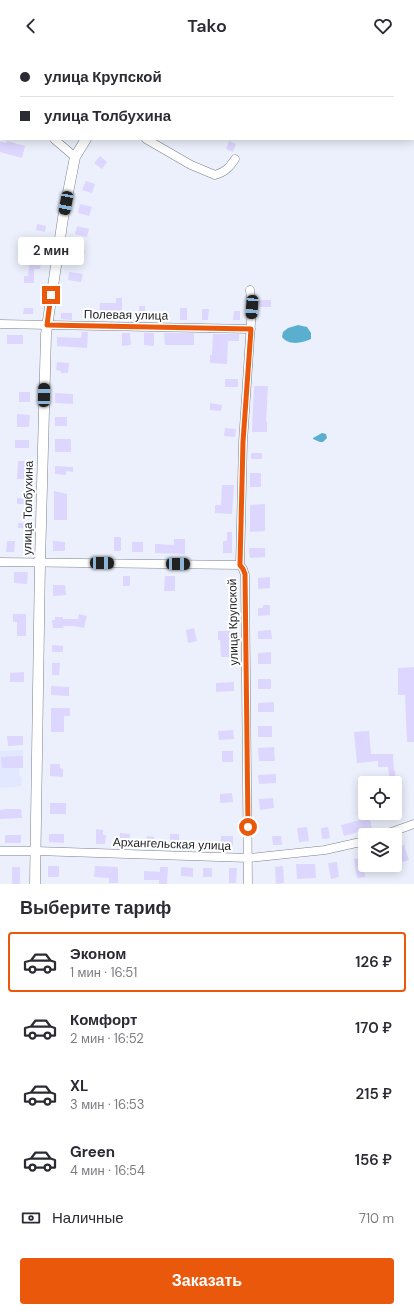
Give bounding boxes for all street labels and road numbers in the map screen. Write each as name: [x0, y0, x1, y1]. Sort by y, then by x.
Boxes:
street label: Полевая улица: [84, 306, 169, 324]
street label: улица Толбухина: [19, 460, 37, 555]
street label: улица Крупской: [224, 578, 242, 666]
street label: Архангельская улица: [113, 834, 232, 854]

